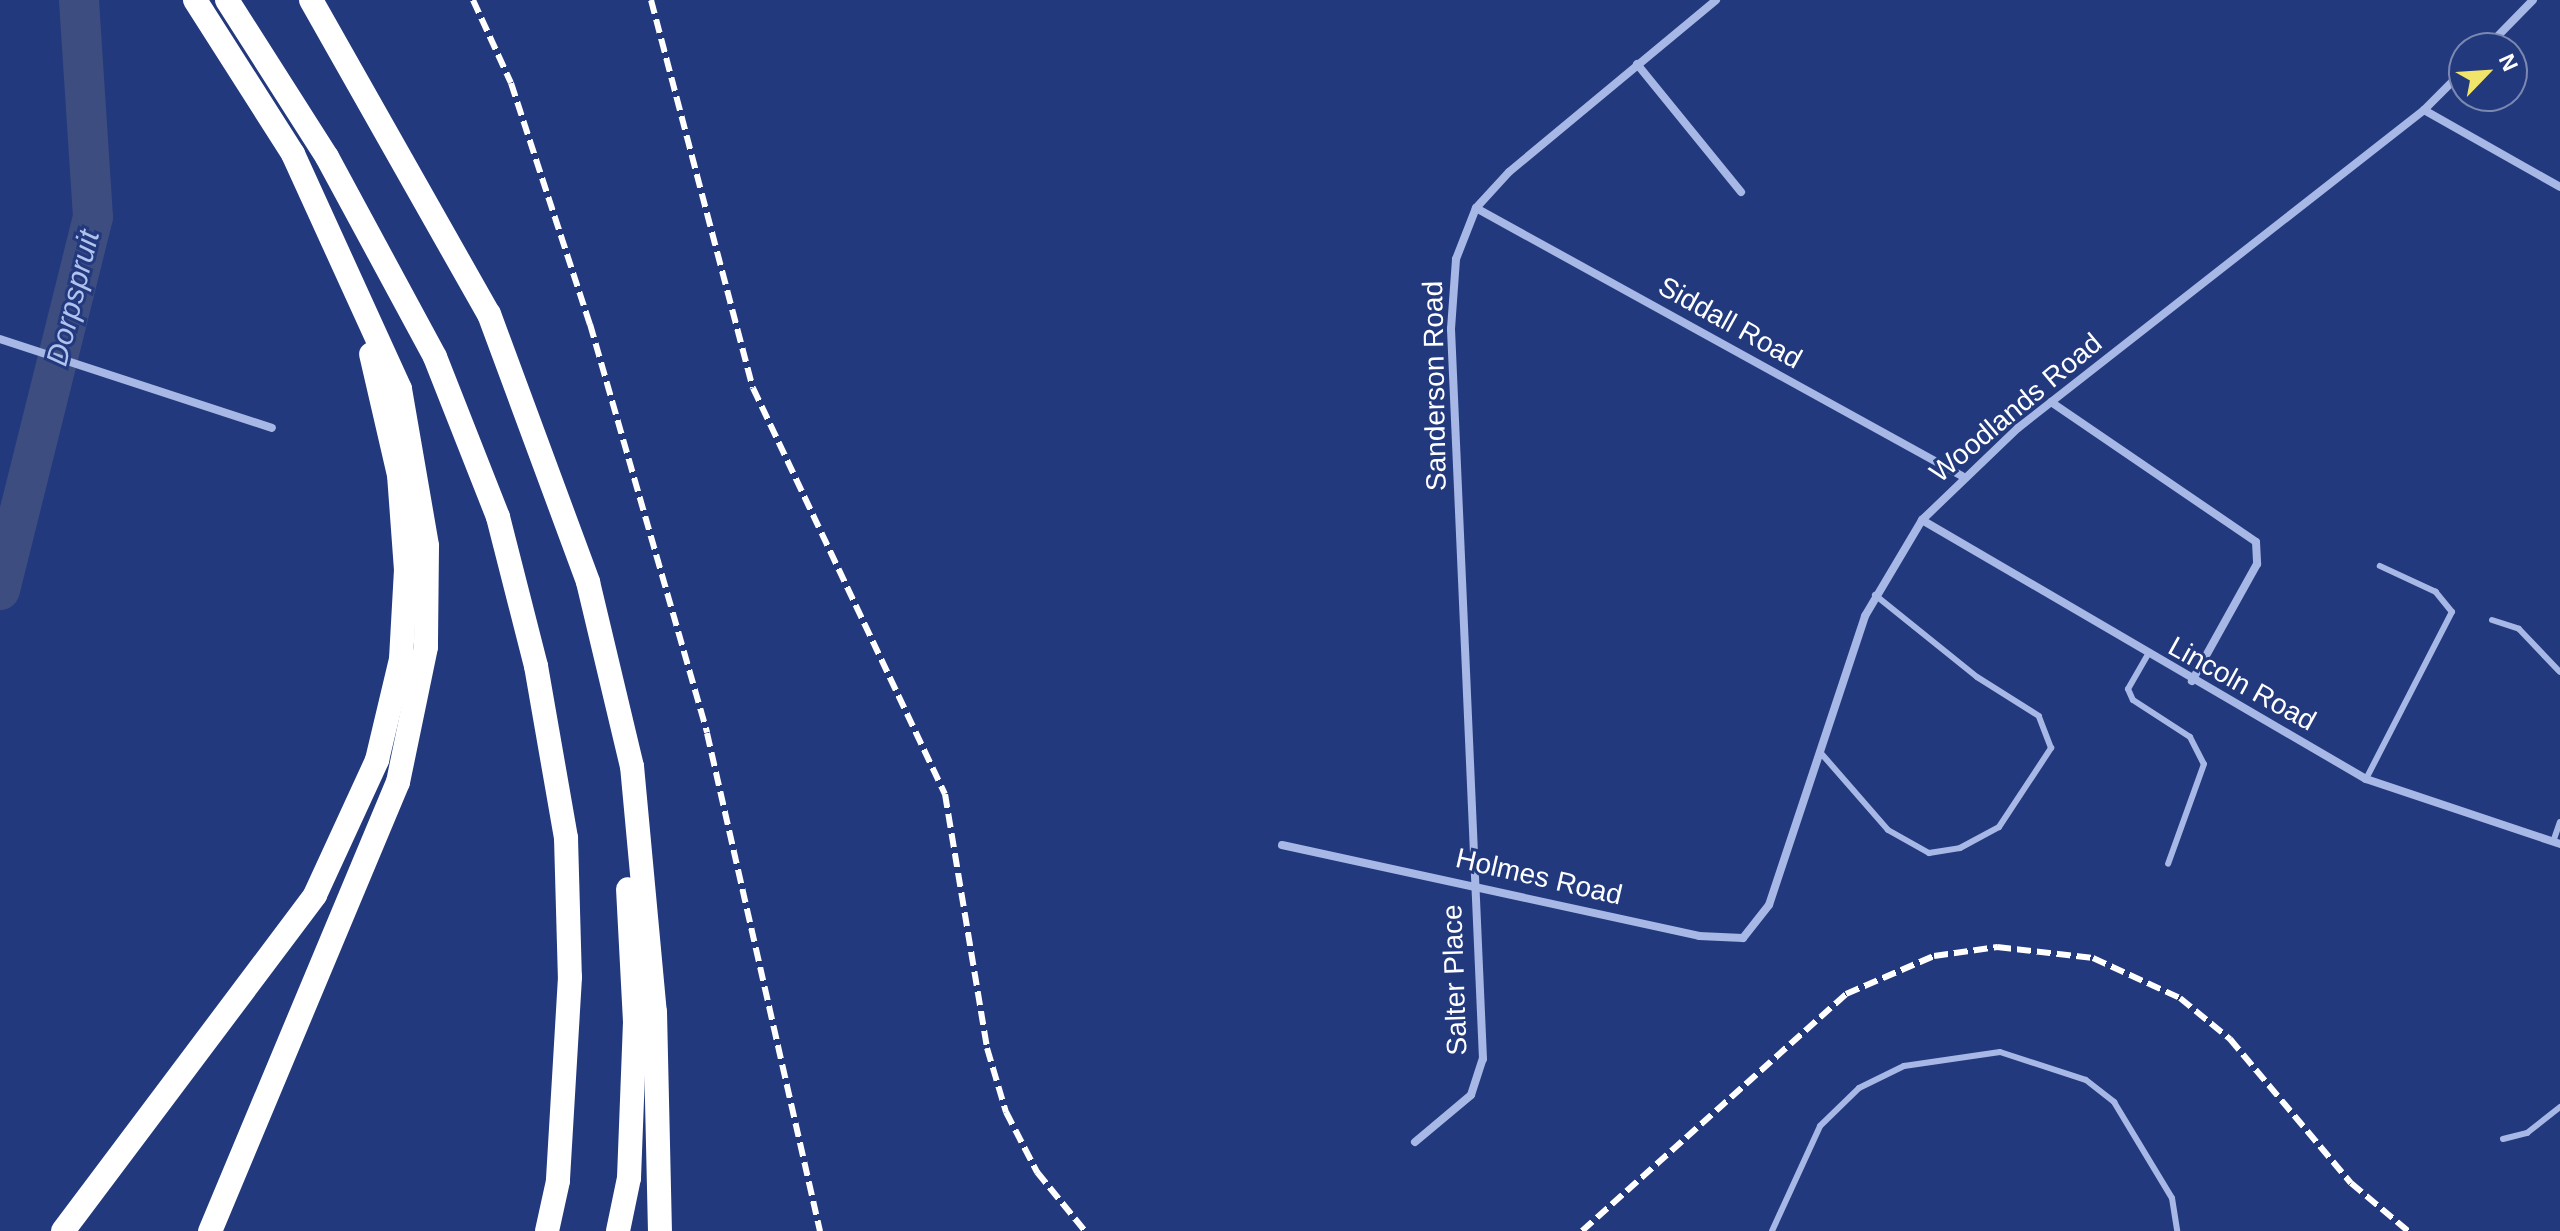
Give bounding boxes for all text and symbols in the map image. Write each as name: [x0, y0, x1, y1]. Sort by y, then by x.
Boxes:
north arrow: [2448, 32, 2528, 112]
text: N: [2494, 50, 2523, 75]
water label: Dorpspruit: [39, 227, 107, 369]
street label: Siddall Road: [1652, 270, 1808, 376]
street label: Sanderson Road: [1416, 281, 1454, 491]
street label: Woodlands Road: [1923, 326, 2109, 490]
street label: Lincoln Road: [2162, 630, 2322, 738]
street label: Holmes Road: [1453, 842, 1625, 912]
street label: Salter Place: [1436, 904, 1474, 1056]

